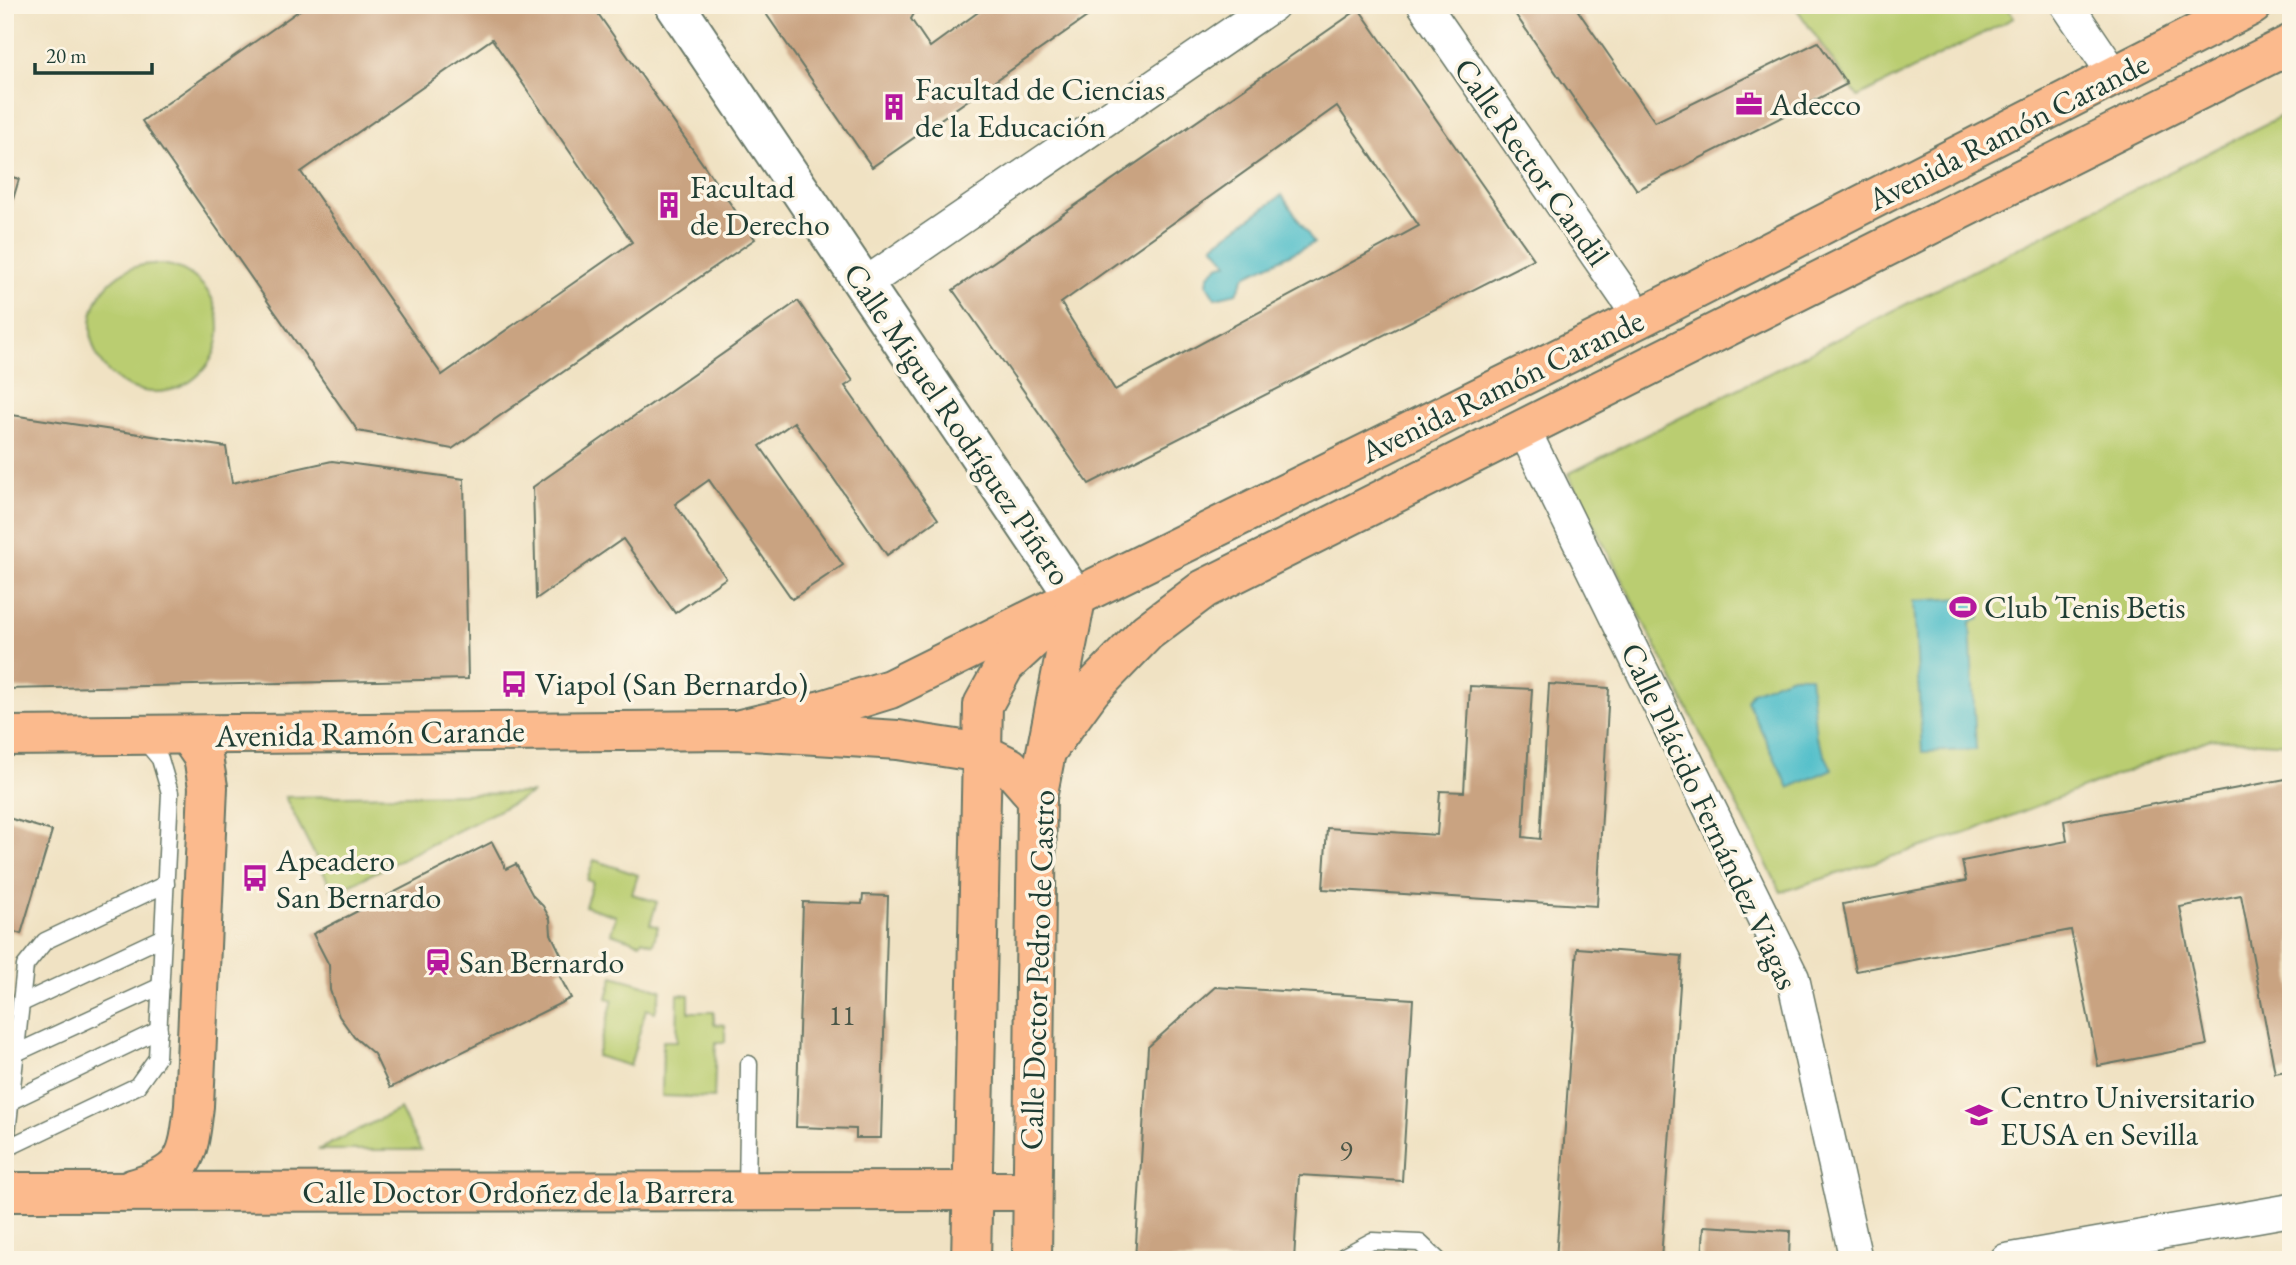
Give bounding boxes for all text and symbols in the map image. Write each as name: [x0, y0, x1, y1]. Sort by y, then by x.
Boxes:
scale bar: [35, 32, 152, 76]
text: 20 m: [46, 42, 87, 69]
street label: Avenida Ramón Carande: [1860, 42, 2156, 220]
street label: Calle Rector Candil: [1445, 50, 1620, 275]
place label: Facultad de Ciencias de la Educación: [915, 68, 1165, 147]
place label: Adecco: [1769, 83, 1861, 125]
office icon: Adecco: [1734, 89, 1764, 119]
building icon: Facultad de Ciencias de la Educación: [879, 92, 909, 122]
place label: Facultad de Derecho: [690, 166, 830, 245]
building icon: Facultad de Derecho: [654, 190, 684, 220]
street label: Calle Miguel Rodríguez Piñero: [834, 255, 1082, 593]
street label: Avenida Ramón Carande: [1353, 299, 1650, 473]
place label: Club Tenis Betis: [1984, 586, 2186, 628]
sports icon: Club Tenis Betis: [1948, 592, 1978, 622]
street label: Calle Plácido Fernández Viagas: [1611, 636, 1809, 996]
place label: Viapol (San Bernardo): [535, 663, 808, 705]
bus stop icon: Viapol (San Bernardo): [499, 669, 529, 699]
street label: Avenida Ramón Carande: [214, 709, 525, 757]
street label: Calle Doctor Pedro de Castro: [1010, 789, 1064, 1151]
place label: Apeadero San Bernardo: [275, 839, 441, 918]
bus stop icon: Apeadero San Bernardo: [240, 863, 270, 893]
place label: San Bernardo: [459, 941, 624, 983]
station icon: San Bernardo: [423, 947, 453, 977]
house number: 11: [829, 997, 855, 1033]
place label: Centro Universitario EUSA en Sevilla: [2000, 1076, 2255, 1155]
school or university icon: Centro Universitario EUSA en Sevilla: [1964, 1100, 1994, 1130]
house number: 9: [1339, 1132, 1353, 1168]
street label: Calle Doctor Ordoñez de la Barrera: [302, 1171, 734, 1213]

